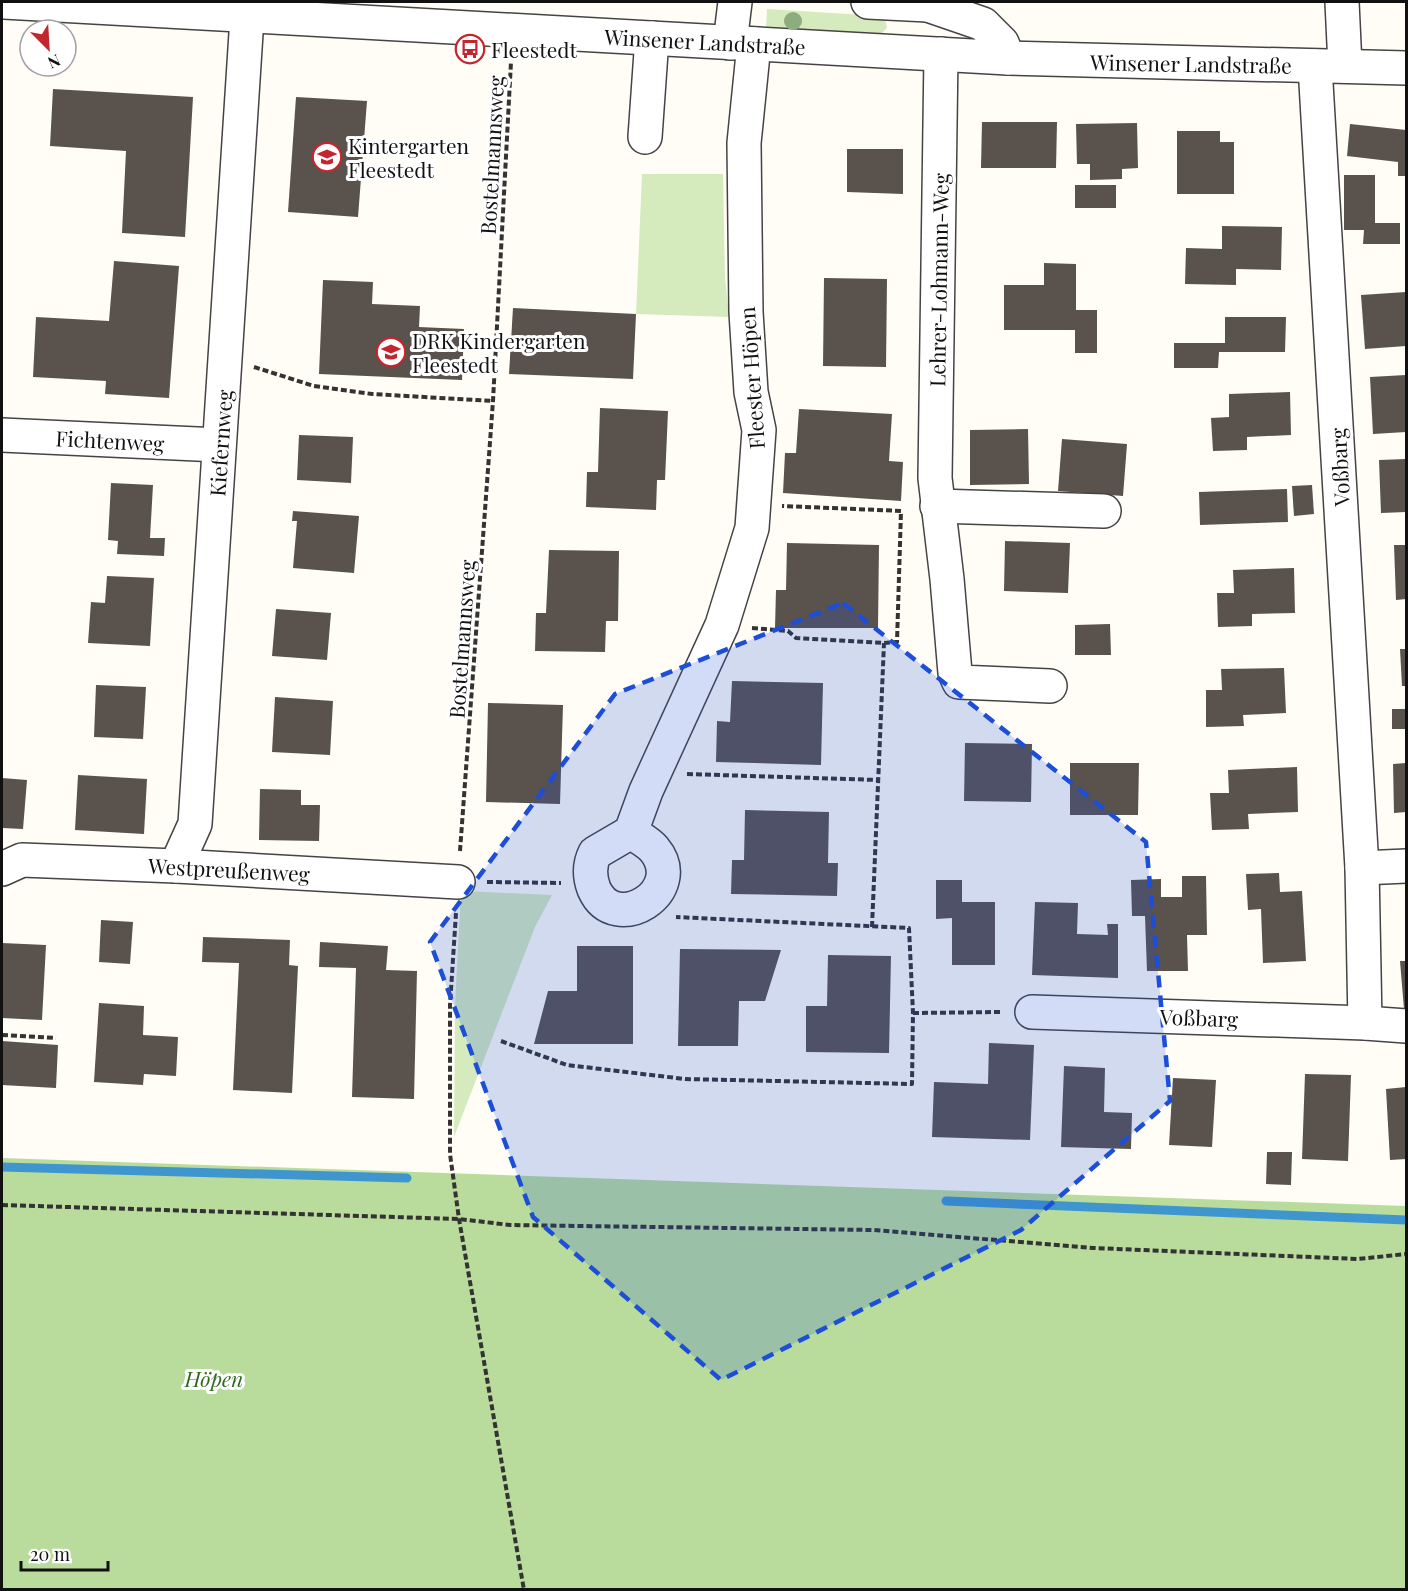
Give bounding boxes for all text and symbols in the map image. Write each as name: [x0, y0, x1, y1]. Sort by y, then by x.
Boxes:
north arrow: [18, 18, 78, 78]
street label: Winsener Landstraße: [603, 22, 806, 60]
bus stop icon: Fleestedt: [454, 33, 486, 65]
place label: Fleestedt: [491, 35, 577, 63]
street label: Winsener Landstraße: [1089, 47, 1292, 79]
text: N: [44, 50, 64, 74]
street label: Bostelmannsweg: [473, 75, 509, 235]
place label: Kintergarten Fleestedt: [348, 131, 470, 183]
school or university icon: Kintergarten Fleestedt: [311, 141, 343, 173]
street label: Lehrer-Lohmann-Weg: [922, 173, 954, 387]
street label: Fleester Höpen: [732, 305, 770, 450]
place label: DRK Kindergarten Fleestedt: [412, 326, 586, 378]
school or university icon: DRK Kindergarten Fleestedt: [375, 336, 407, 368]
street label: Kiefernweg: [202, 389, 238, 497]
street label: Fichtenweg: [55, 423, 165, 457]
street label: Voßbarg: [1323, 427, 1355, 508]
street label: Bostelmannsweg: [441, 559, 481, 719]
street label: Westpreußenweg: [146, 851, 311, 887]
street label: Voßbarg: [1158, 1002, 1239, 1032]
park label: Höpen: [184, 1364, 243, 1392]
scale bar: [21, 1534, 108, 1572]
text: 20 m: [30, 1542, 70, 1566]

